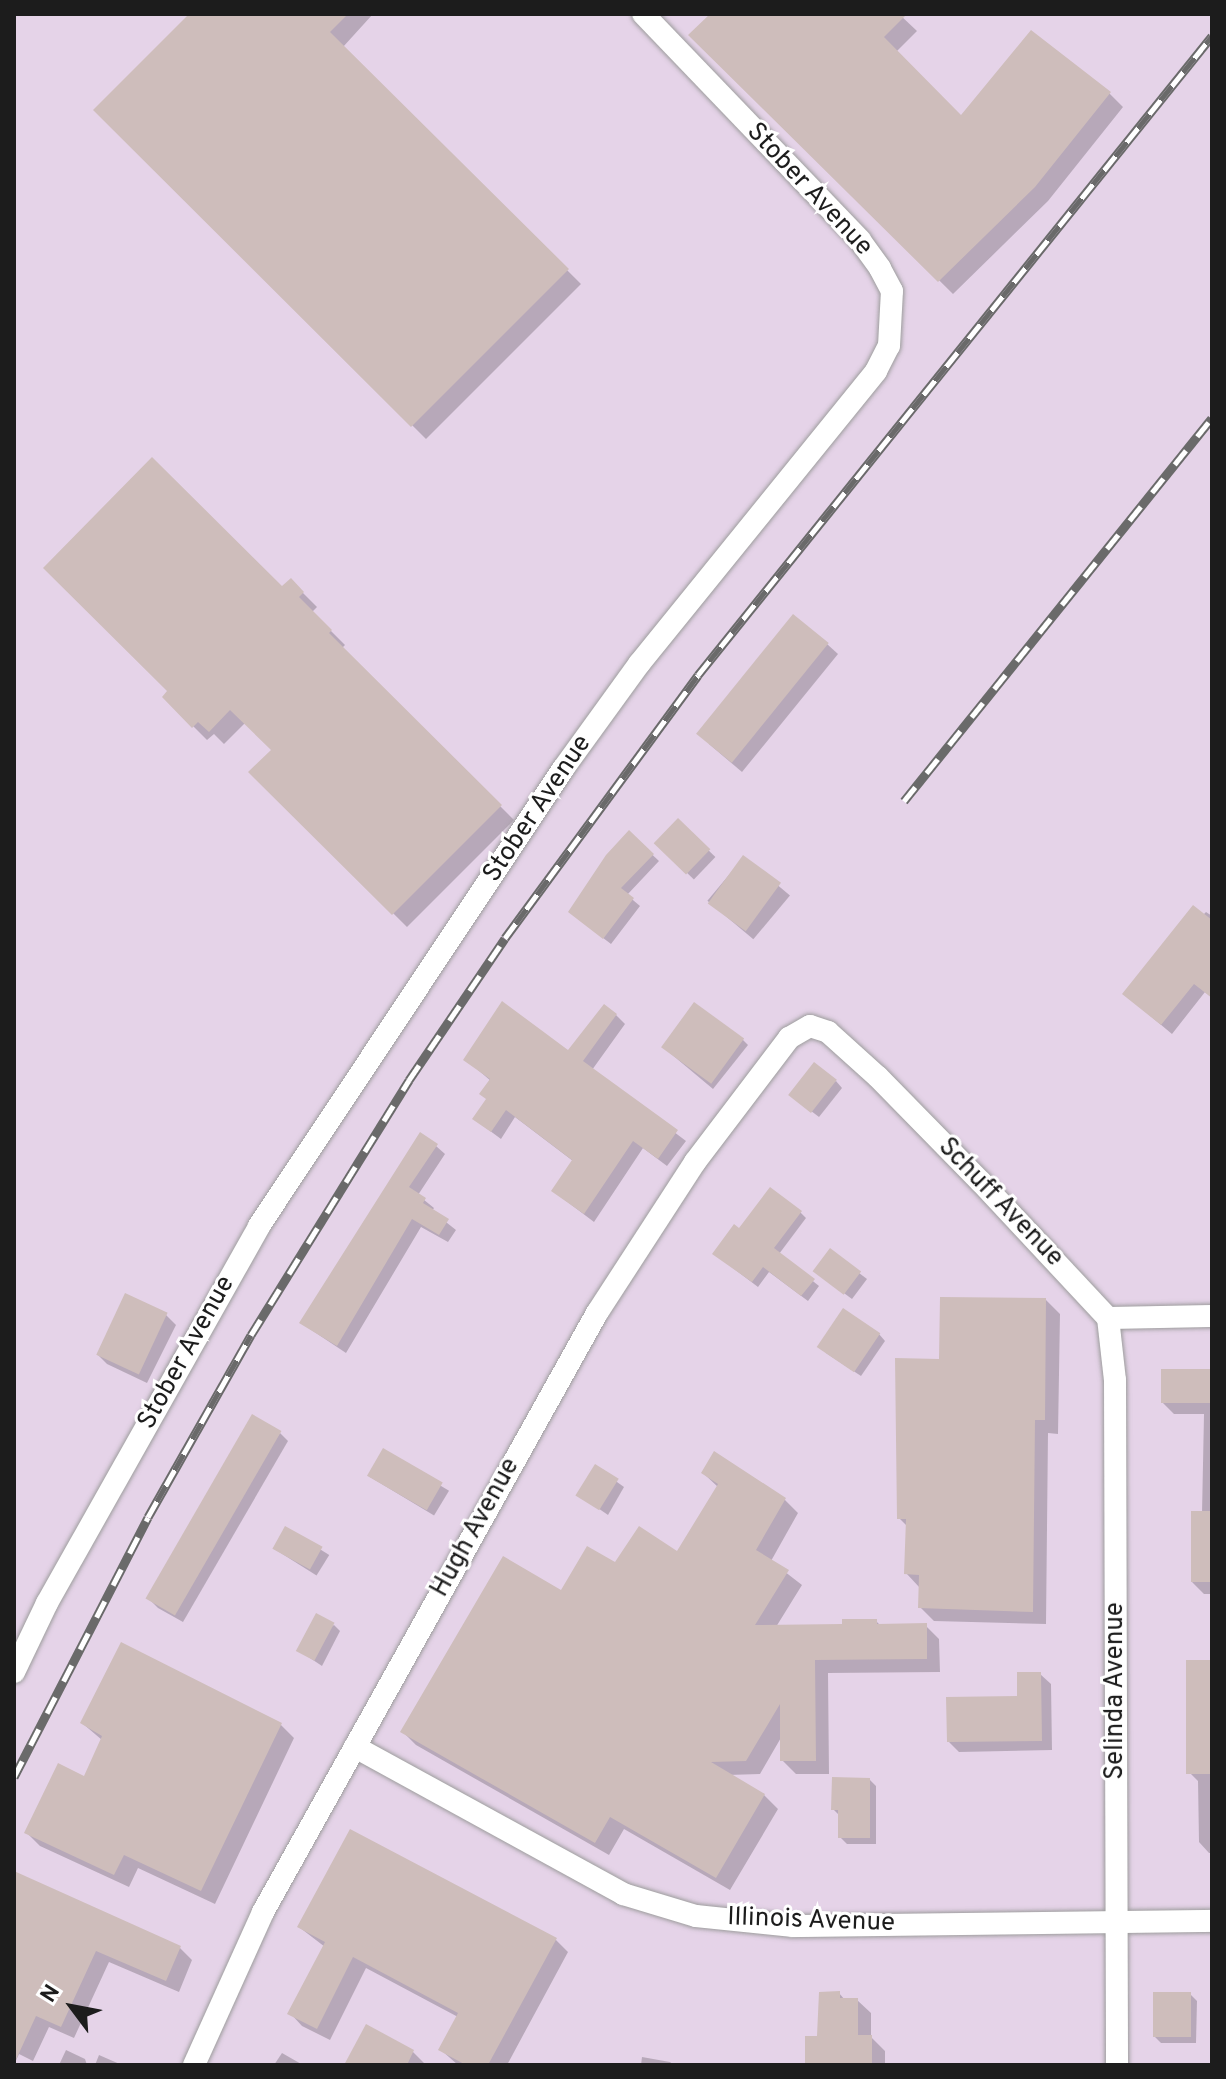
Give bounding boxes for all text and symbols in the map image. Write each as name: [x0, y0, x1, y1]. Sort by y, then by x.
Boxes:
street label: Stober Avenue: [739, 117, 879, 263]
street label: Stober Avenue: [477, 729, 599, 889]
street label: Schuff Avenue: [930, 1132, 1070, 1274]
street label: Stober Avenue: [132, 1270, 242, 1436]
street label: Hugh Avenue: [425, 1453, 527, 1603]
street label: Selinda Avenue: [1100, 1602, 1132, 1780]
street label: Illinois Avenue: [726, 1902, 896, 1940]
north arrow: [32, 1967, 112, 2047]
text: N: [36, 1980, 67, 2008]

